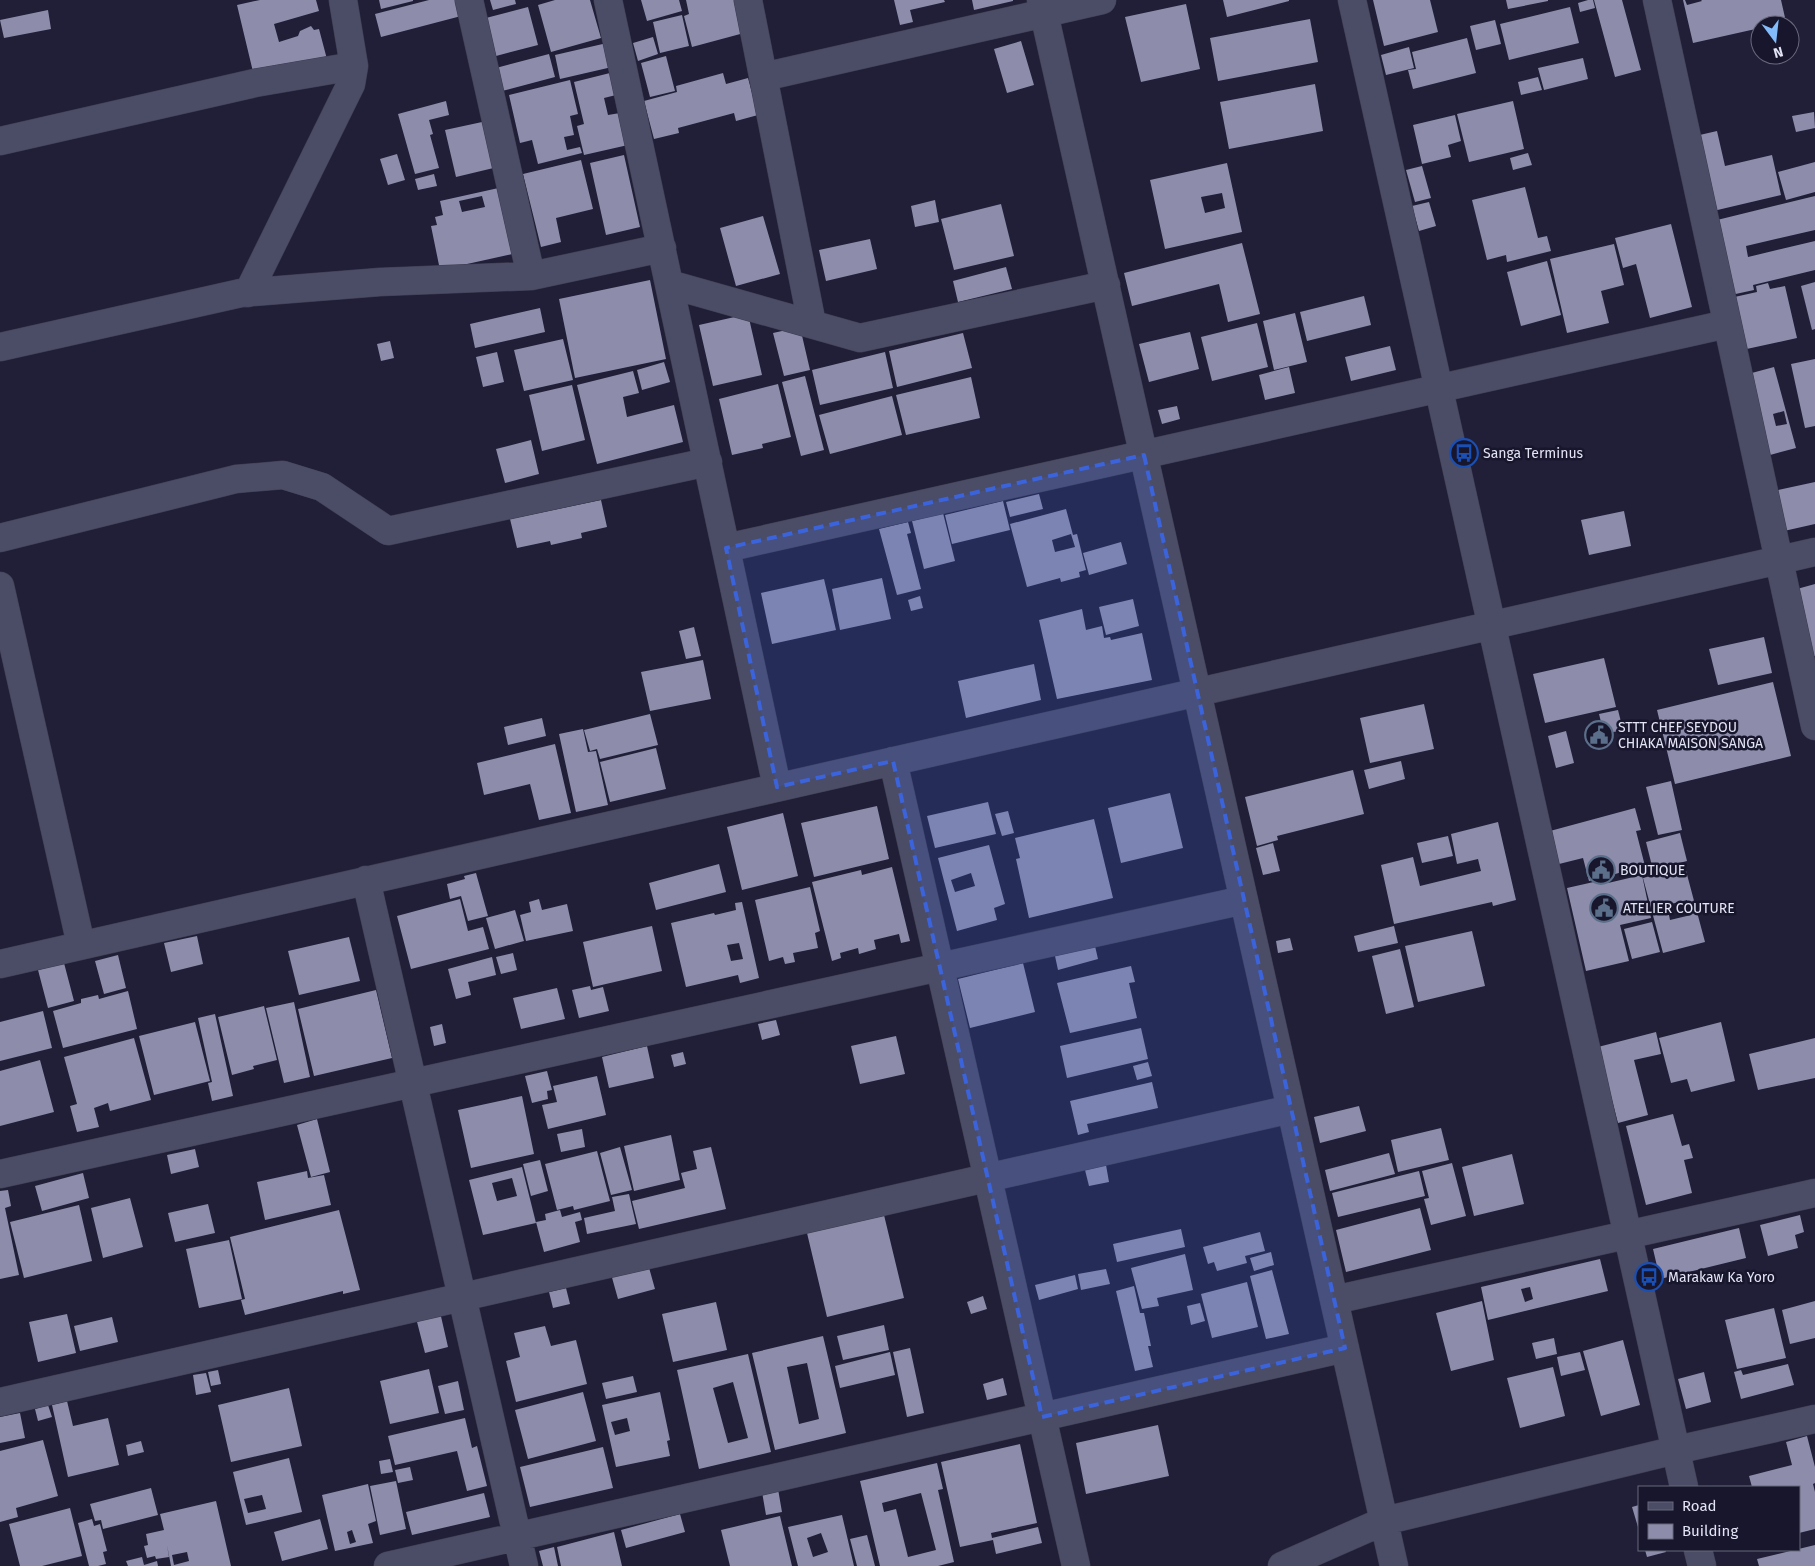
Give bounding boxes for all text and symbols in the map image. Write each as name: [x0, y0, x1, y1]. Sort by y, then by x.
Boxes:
north arrow: [1750, 15, 1800, 65]
text: N: [1772, 43, 1785, 61]
bus stop icon: Sanga Terminus: [1449, 438, 1479, 468]
place label: Sanga Terminus: [1483, 445, 1584, 462]
place label: STTT CHEF SEYDOU CHIAKA MAISON SANGA: [1618, 719, 1763, 752]
public building icon: STTT CHEF SEYDOU CHIAKA MAISON SANGA: [1584, 720, 1614, 750]
public building icon: BOUTIQUE: [1586, 855, 1616, 885]
place label: BOUTIQUE: [1620, 862, 1685, 879]
public building icon: ATELIER COUTURE: [1589, 893, 1619, 923]
place label: ATELIER COUTURE: [1623, 900, 1735, 917]
bus stop icon: Marakaw Ka Yoro: [1634, 1262, 1664, 1292]
place label: Marakaw Ka Yoro: [1668, 1269, 1775, 1286]
legend: [1638, 1486, 1800, 1551]
text: Road: [1682, 1497, 1717, 1515]
text: Building: [1682, 1522, 1738, 1540]

